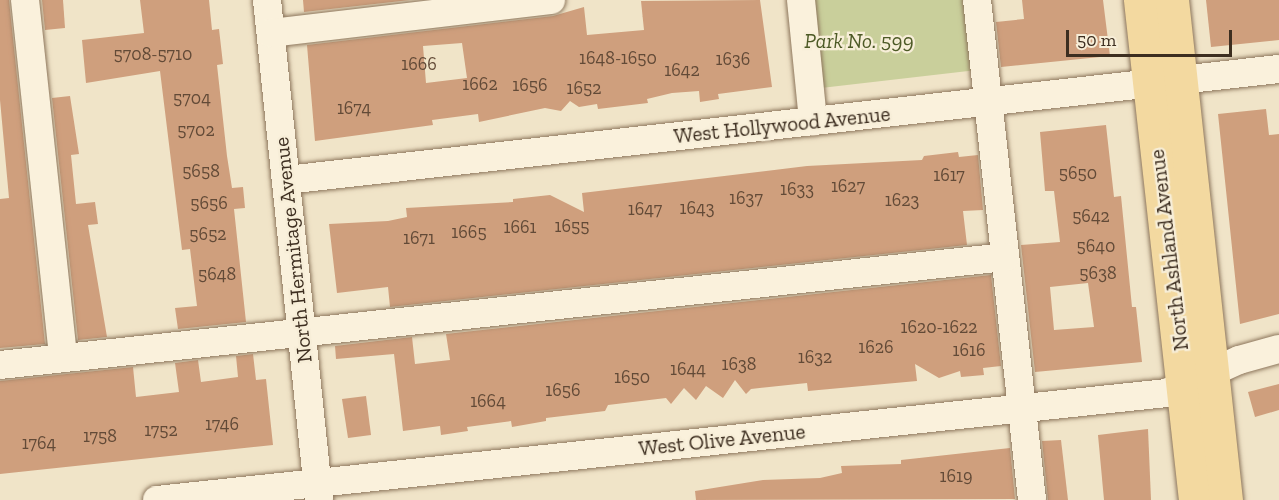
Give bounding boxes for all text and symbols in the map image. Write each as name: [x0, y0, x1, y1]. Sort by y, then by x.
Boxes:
scale bar: [1069, 18, 1236, 56]
park label: Park No. 599: [804, 28, 914, 54]
text: 50 m: [1077, 29, 1116, 51]
house number: 5708-5710: [114, 43, 192, 65]
house number: 1648-1650: [579, 47, 657, 69]
house number: 1636: [716, 48, 750, 70]
house number: 1666: [401, 53, 437, 75]
house number: 1642: [664, 59, 700, 81]
house number: 1662: [462, 73, 498, 95]
house number: 1656: [512, 74, 548, 96]
house number: 1652: [567, 77, 601, 99]
house number: 5704: [173, 87, 211, 109]
house number: 1674: [337, 97, 371, 119]
street label: West Hollywood Avenue: [672, 101, 892, 149]
house number: 5702: [177, 119, 215, 141]
street label: North Hermitage Avenue: [269, 135, 317, 365]
street label: North Ashland Avenue: [1144, 147, 1194, 353]
house number: 5658: [182, 160, 220, 182]
house number: 5650: [1059, 162, 1097, 184]
house number: 1617: [933, 164, 965, 186]
house number: 1627: [831, 175, 865, 197]
house number: 1633: [780, 178, 814, 200]
house number: 1637: [729, 187, 763, 209]
house number: 1623: [885, 189, 919, 211]
house number: 5656: [190, 192, 228, 214]
house number: 1643: [680, 197, 714, 219]
house number: 1647: [628, 198, 662, 220]
house number: 5642: [1072, 205, 1110, 227]
house number: 1655: [555, 215, 589, 237]
house number: 1661: [504, 216, 536, 238]
house number: 1665: [451, 221, 487, 243]
house number: 5652: [189, 223, 227, 245]
house number: 1671: [403, 227, 435, 249]
house number: 5640: [1077, 235, 1115, 257]
house number: 5638: [1079, 262, 1117, 284]
house number: 5648: [198, 263, 236, 285]
house number: 1620-1622: [900, 316, 978, 338]
house number: 1626: [858, 336, 894, 358]
house number: 1616: [953, 339, 985, 361]
house number: 1632: [798, 346, 832, 368]
house number: 1638: [722, 353, 756, 375]
house number: 1644: [670, 358, 706, 380]
house number: 1650: [614, 366, 650, 388]
house number: 1656: [545, 379, 581, 401]
house number: 1664: [470, 390, 506, 412]
house number: 1746: [205, 413, 239, 435]
house number: 1752: [144, 419, 178, 441]
street label: West Olive Avenue: [637, 419, 807, 461]
house number: 1758: [83, 425, 117, 447]
house number: 1764: [22, 432, 56, 454]
house number: 1619: [940, 465, 972, 487]

